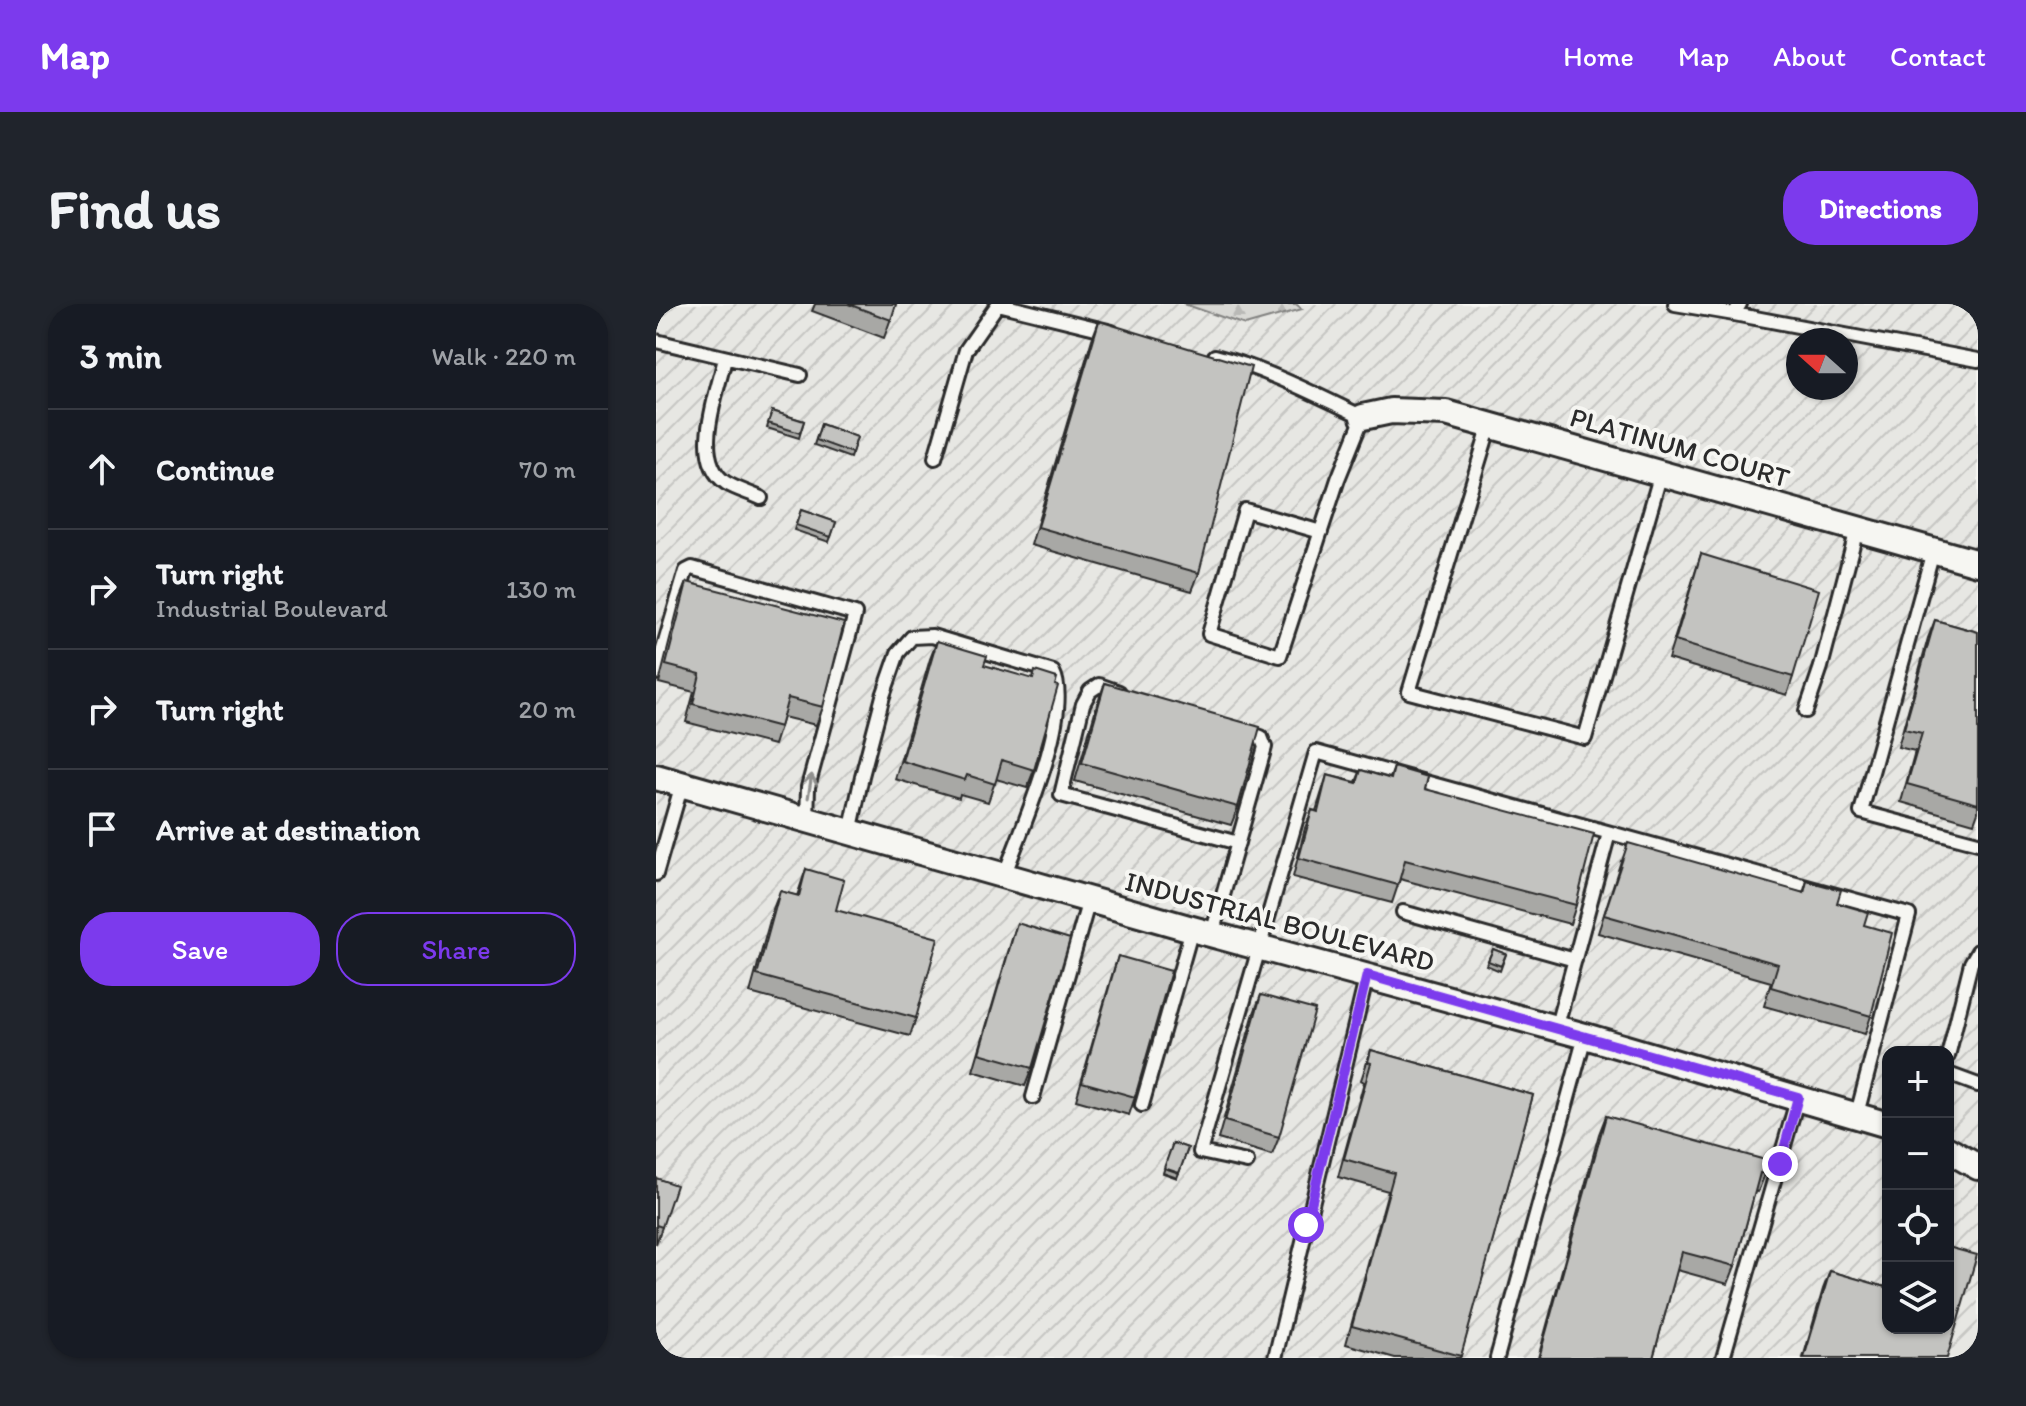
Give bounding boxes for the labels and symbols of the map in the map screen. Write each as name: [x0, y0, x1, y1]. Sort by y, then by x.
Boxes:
north arrow: [1786, 328, 1858, 400]
street label: PLATINUM COURT: [1566, 399, 1794, 495]
one-way arrow: [803, 774, 818, 800]
street label: INDUSTRIAL BOULEVARD: [1122, 863, 1438, 979]
route end: [1762, 1146, 1798, 1182]
route start: [1288, 1207, 1324, 1243]

